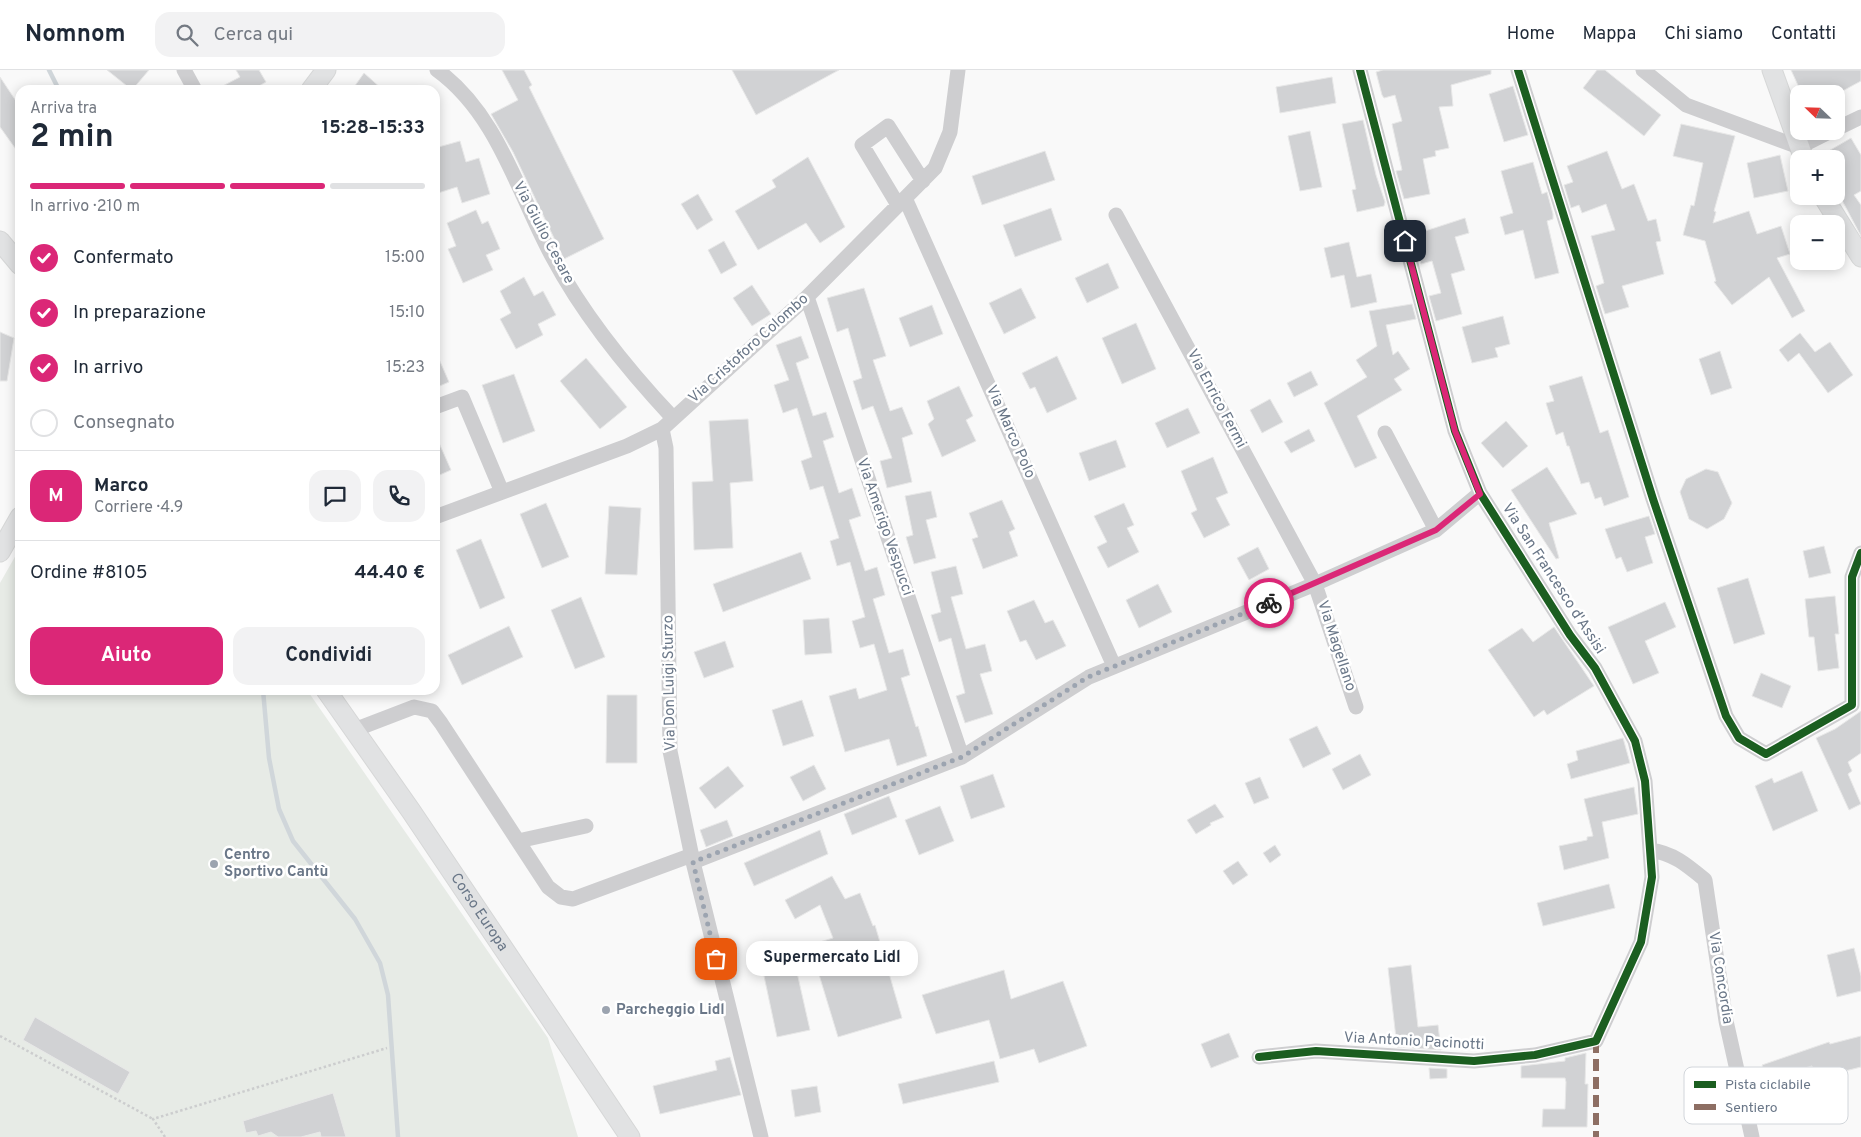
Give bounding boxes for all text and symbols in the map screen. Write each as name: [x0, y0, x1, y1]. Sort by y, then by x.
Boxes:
search box: [155, 12, 505, 57]
text: Nomnom: [25, 20, 125, 50]
icon: search: [173, 21, 201, 49]
text: Cerca qui: [213, 23, 293, 47]
text: Home: [1507, 23, 1555, 46]
text: Mappa: [1583, 23, 1636, 46]
text: Chi siamo: [1664, 23, 1743, 46]
text: Contatti: [1771, 23, 1836, 46]
north arrow: [1790, 85, 1845, 140]
map controls: [1790, 85, 1845, 270]
text: Arriva tra: [30, 99, 97, 119]
text: 15:28–15:33: [322, 116, 425, 140]
text: 2 min: [30, 118, 114, 158]
button: +: [1790, 150, 1845, 205]
street label: Via Giulio Cesare: [508, 178, 578, 288]
text: In arrivo · 210 m: [30, 197, 140, 217]
button: −: [1790, 215, 1845, 270]
pin: [1384, 220, 1426, 262]
icon: home: [1391, 227, 1419, 255]
icon: check: [30, 244, 58, 272]
text: Confermato: [73, 246, 174, 270]
text: 15:00: [385, 248, 425, 268]
street label: Via Cristoforo Colombo: [685, 290, 813, 408]
icon: check: [30, 299, 58, 327]
text: In preparazione: [73, 301, 206, 325]
text: 15:10: [389, 303, 425, 323]
street label: Via Enrico Fermi: [1182, 346, 1250, 452]
icon: check: [30, 354, 58, 382]
text: In arrivo: [73, 356, 143, 380]
text: 15:23: [386, 358, 425, 378]
street label: Via Marco Polo: [981, 383, 1039, 481]
text: Consegnato: [73, 411, 175, 435]
street label: Via Amerigo Vespucci: [852, 456, 916, 598]
button: chat: [309, 470, 361, 522]
button: phone: [373, 470, 425, 522]
text: Marco: [94, 474, 149, 498]
text: M: [48, 484, 64, 508]
text: Corriere · 4.9: [94, 498, 183, 518]
street label: Via San Francesco d'Assisi: [1497, 500, 1609, 658]
text: Ordine #8105: [30, 561, 148, 585]
text: 44.40 €: [354, 561, 425, 585]
courier: [1244, 578, 1294, 628]
icon: bike: [1255, 589, 1283, 617]
street label: Via Magellano: [1312, 598, 1360, 694]
street label: Via Don Luigi Sturzo: [659, 615, 681, 751]
button: Aiuto: [30, 627, 223, 685]
button: Condividi: [233, 627, 425, 685]
place label: Centro Sportivo Cantù: [224, 846, 328, 882]
marker: Centro Sportivo Cantù: [208, 858, 220, 870]
street label: Corso Europa: [446, 870, 512, 955]
street label: Via Concordia: [1703, 930, 1737, 1026]
pin: [695, 938, 737, 980]
callout: Supermercato Lidl: [746, 942, 918, 976]
icon: bag: [702, 945, 730, 973]
text: Supermercato Lidl: [763, 948, 901, 968]
place label: Parcheggio Lidl: [616, 1001, 725, 1020]
marker: Parcheggio Lidl: [600, 1004, 612, 1016]
street label: Via Antonio Pacinotti: [1343, 1029, 1485, 1055]
legend: [1684, 1067, 1848, 1124]
text: Pista ciclabile: [1725, 1077, 1811, 1094]
text: Sentiero: [1725, 1100, 1778, 1117]

